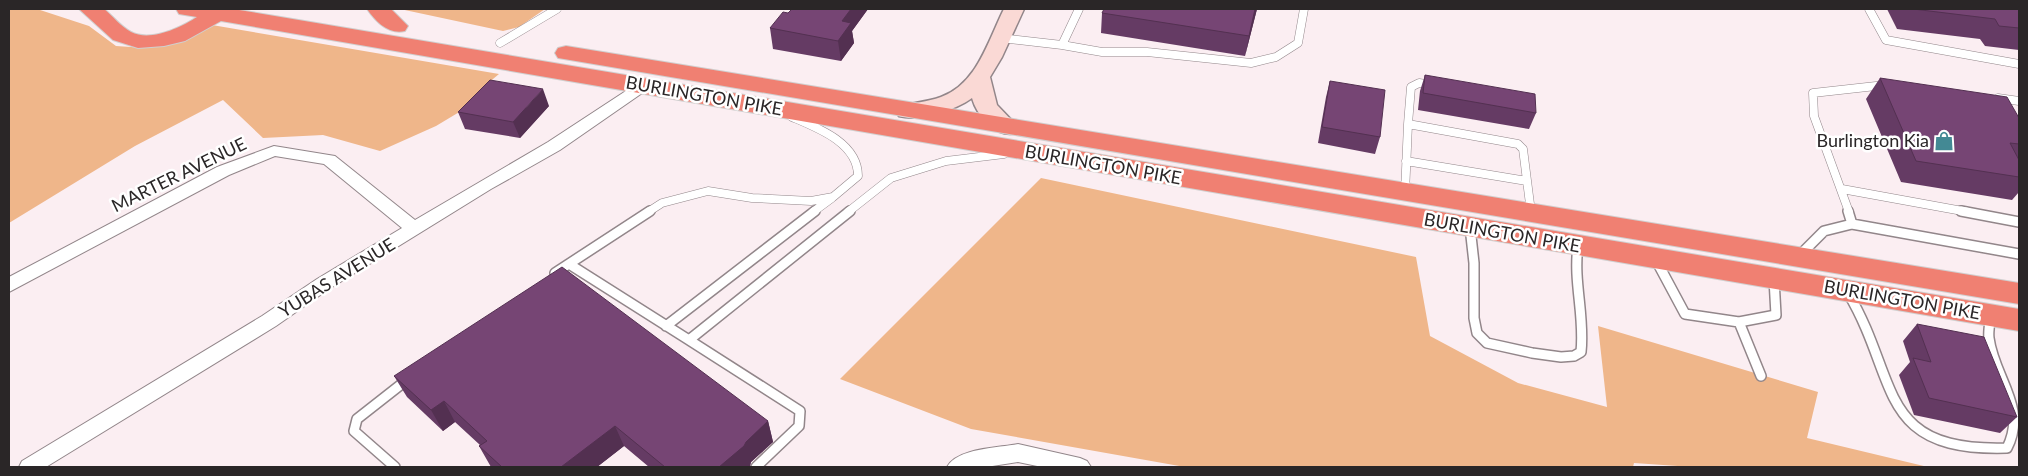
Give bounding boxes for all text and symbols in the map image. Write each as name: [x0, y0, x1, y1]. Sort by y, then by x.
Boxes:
street label: BURLINGTON PIKE: [624, 70, 784, 120]
place label: Burlington Kia: [1817, 129, 1929, 151]
shop icon: Burlington Kia: [1933, 130, 1955, 152]
street label: MARTER AVENUE: [108, 132, 250, 216]
street label: BURLINGTON PIKE: [1023, 139, 1183, 189]
street label: BURLINGTON PIKE: [1422, 207, 1582, 257]
street label: YUBAS AVENUE: [274, 233, 399, 322]
street label: BURLINGTON PIKE: [1822, 274, 1982, 324]

